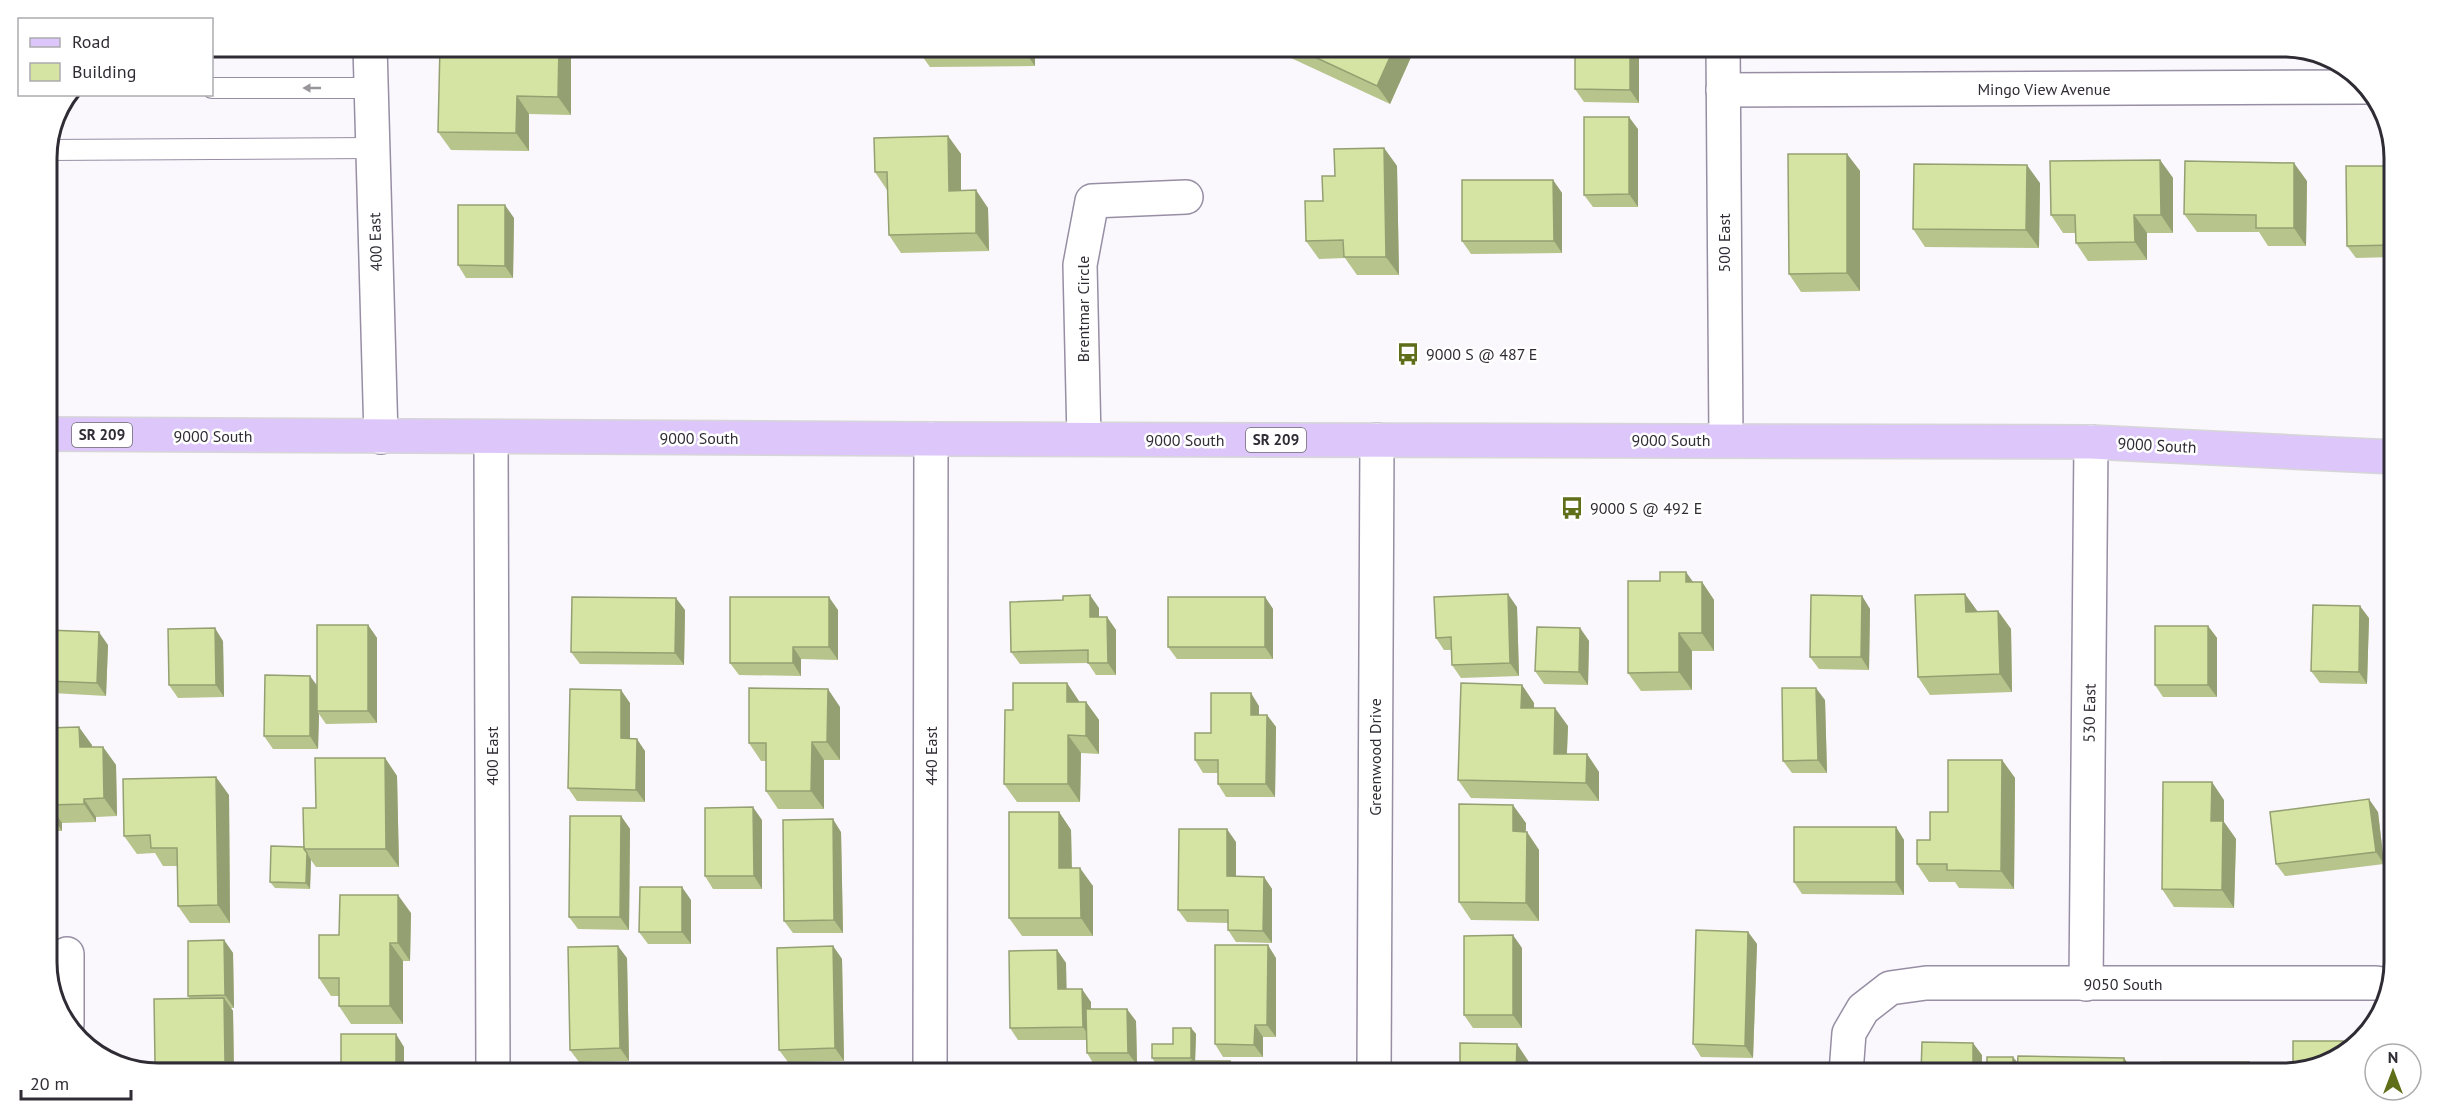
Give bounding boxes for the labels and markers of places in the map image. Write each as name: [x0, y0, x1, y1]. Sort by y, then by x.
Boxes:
bus stop icon: 9000 S @ 487 E: [1395, 341, 1421, 367]
place label: 9000 S @ 487 E: [1426, 344, 1537, 364]
bus stop icon: 9000 S @ 492 E: [1559, 495, 1585, 521]
place label: 9000 S @ 492 E: [1590, 498, 1702, 518]

